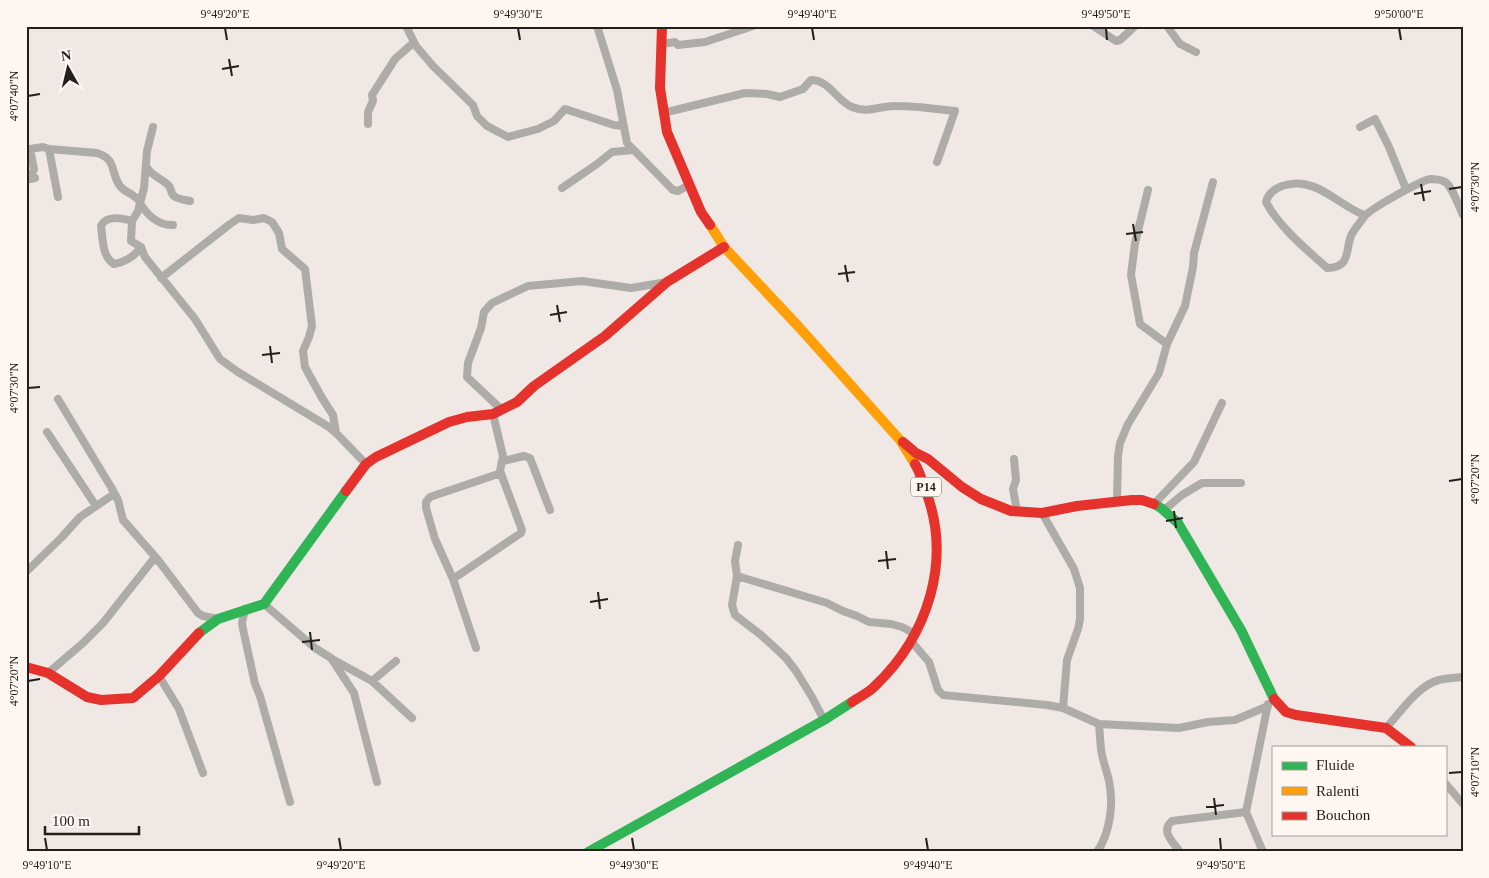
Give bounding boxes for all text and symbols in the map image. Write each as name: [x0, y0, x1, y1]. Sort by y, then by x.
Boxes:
text: 9°49'20"E: [200, 7, 250, 21]
text: 9°49'30"E: [493, 7, 543, 21]
text: 9°49'40"E: [787, 7, 837, 21]
text: 9°49'50"E: [1081, 7, 1131, 21]
text: 9°50'00"E: [1374, 7, 1424, 21]
north arrow: [42, 42, 92, 92]
text: N: [60, 47, 72, 64]
text: 4°07'40"N: [7, 70, 21, 121]
text: 4°07'30"N: [1468, 161, 1482, 212]
text: 4°07'30"N: [7, 362, 21, 413]
text: 4°07'20"N: [1468, 453, 1482, 504]
road number: P14: [911, 478, 941, 497]
text: 4°07'20"N: [7, 655, 21, 706]
legend: [1272, 746, 1446, 836]
text: 4°07'10"N: [1468, 746, 1482, 797]
text: Fluide: [1316, 757, 1355, 773]
text: Ralenti: [1316, 783, 1359, 799]
scale bar: [45, 803, 139, 835]
text: Bouchon: [1316, 807, 1371, 823]
text: 100 m: [52, 813, 90, 829]
text: 9°49'10"E: [22, 858, 72, 872]
text: 9°49'20"E: [316, 858, 366, 872]
text: 9°49'30"E: [609, 858, 659, 872]
text: 9°49'40"E: [903, 858, 953, 872]
text: 9°49'50"E: [1196, 858, 1246, 872]

